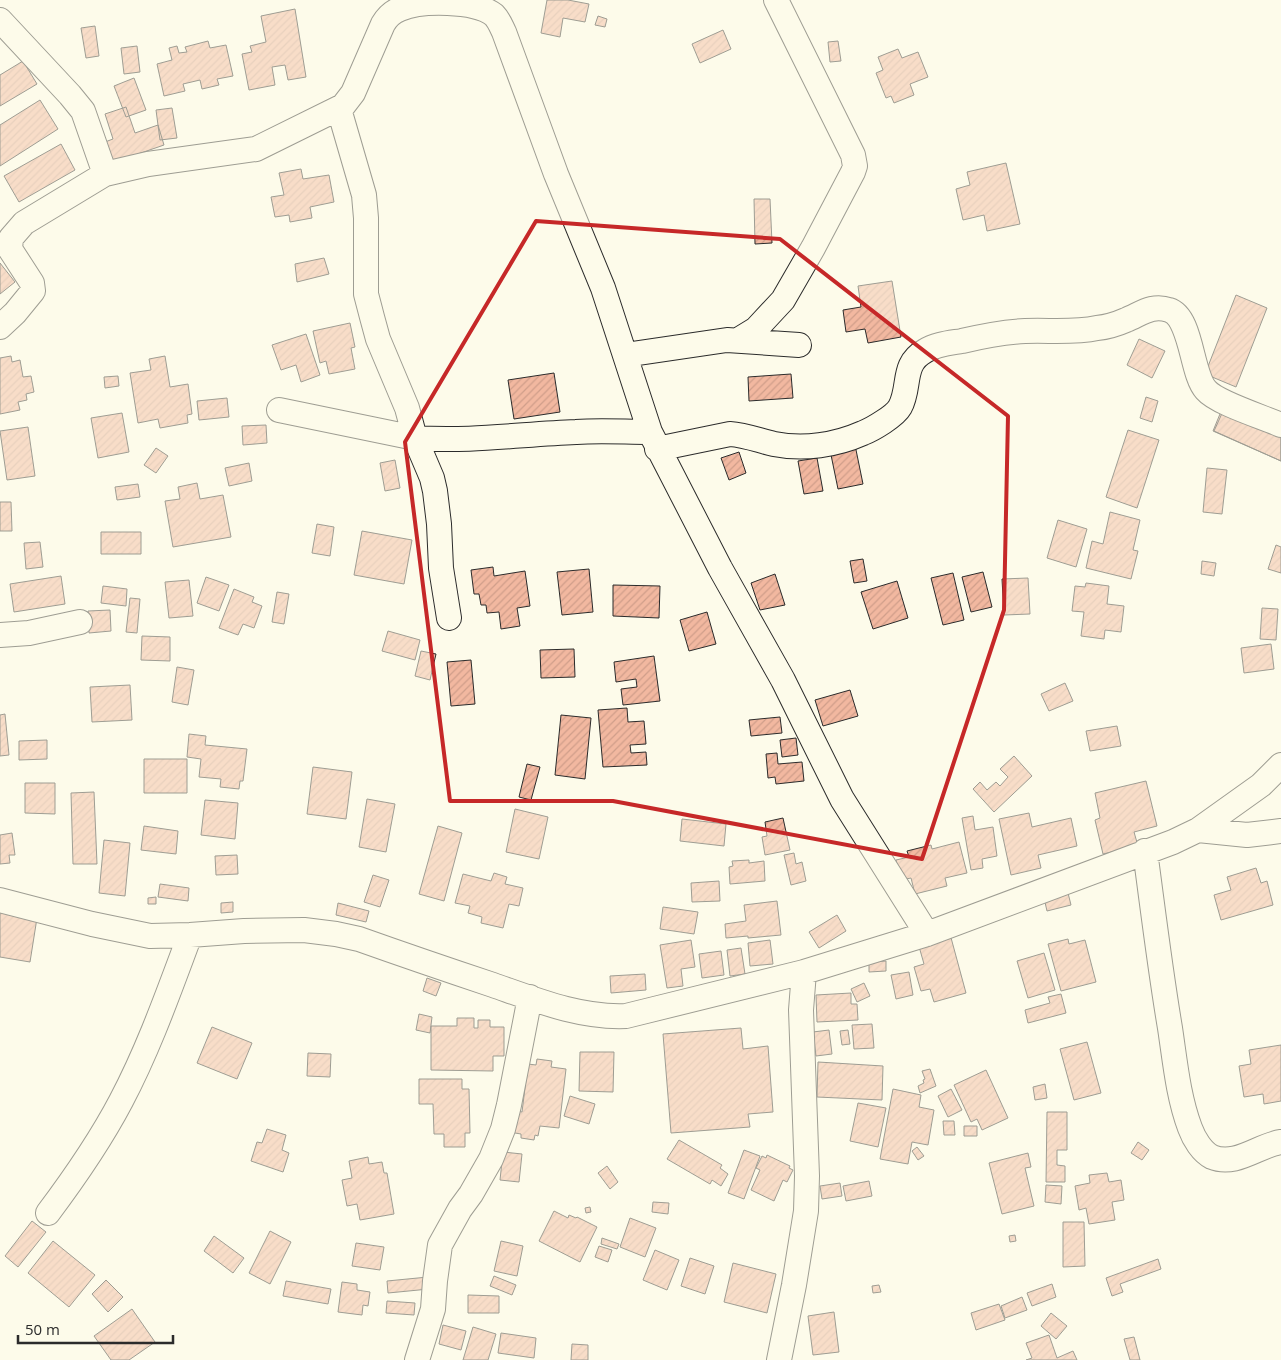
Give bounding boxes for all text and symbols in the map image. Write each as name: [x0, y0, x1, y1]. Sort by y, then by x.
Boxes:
scale bar: [18, 1312, 172, 1344]
text: 50 m: [25, 1319, 60, 1339]

